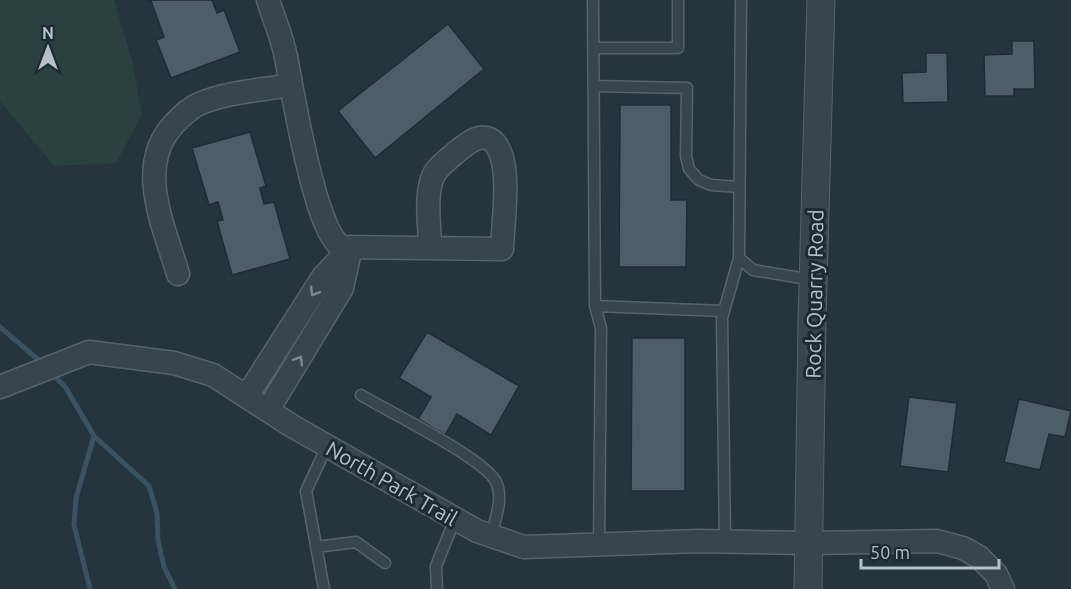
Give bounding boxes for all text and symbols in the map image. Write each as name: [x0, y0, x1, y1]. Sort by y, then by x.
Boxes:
north arrow: [18, 18, 78, 78]
text: N: [42, 24, 54, 42]
street label: Rock Quarry Road: [801, 209, 827, 379]
one-way arrow: [309, 286, 321, 296]
one-way arrow: [291, 356, 303, 366]
street label: North Park Trail: [322, 436, 462, 530]
scale bar: [861, 532, 999, 570]
text: 50 m: [870, 542, 910, 562]

